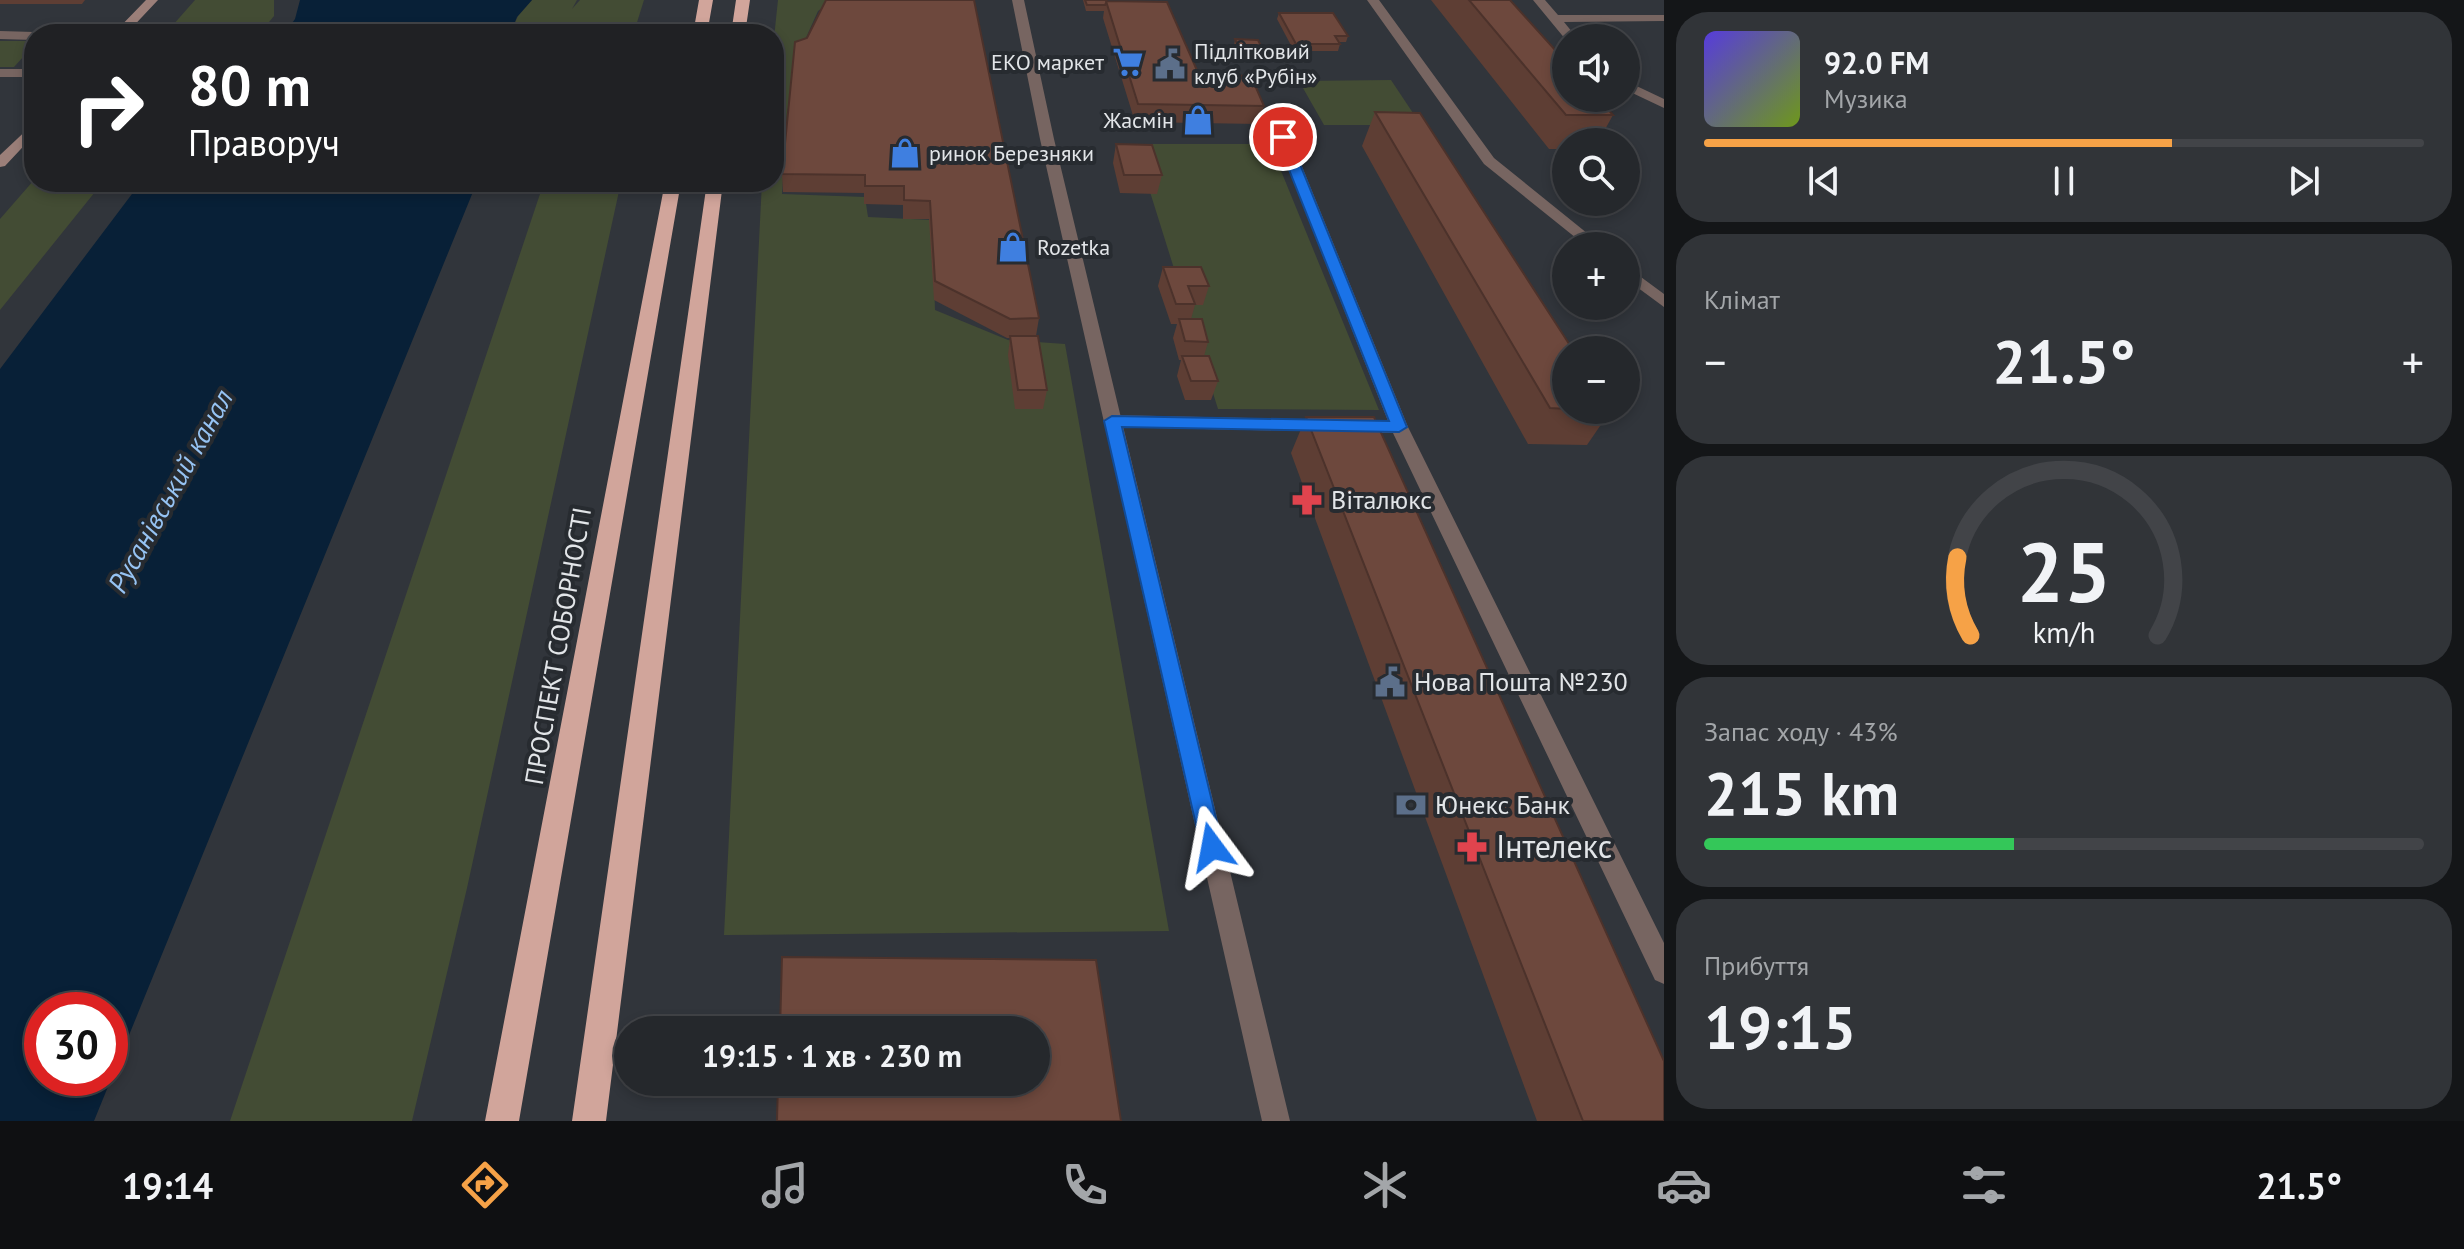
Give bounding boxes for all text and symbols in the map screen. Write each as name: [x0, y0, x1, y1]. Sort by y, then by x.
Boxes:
map controls: [1552, 24, 1640, 424]
button: sound: [1552, 24, 1640, 112]
place label: Підлітковий клуб «Рубін»: [1194, 37, 1317, 90]
text: 92.0 FM: [1824, 43, 1929, 82]
supermarket icon: ЕКО маркет: [1111, 45, 1145, 79]
public building icon: Підлітковий клуб «Рубін»: [1153, 47, 1187, 81]
place label: ЕКО маркет: [991, 48, 1104, 76]
text: 80 m: [188, 49, 311, 121]
icon: right: [56, 56, 160, 160]
text: Музика: [1824, 82, 1908, 115]
shop icon: Жасмін: [1181, 103, 1215, 137]
pin: [1249, 103, 1317, 171]
place label: Жасмін: [1102, 106, 1174, 134]
icon: arrive: [1261, 115, 1305, 159]
text: Праворуч: [188, 119, 340, 166]
button: search: [1552, 128, 1640, 216]
shop icon: ринок Березняки: [888, 136, 922, 170]
place label: ринок Березняки: [929, 139, 1094, 167]
icon: previous: [1802, 159, 1846, 203]
icon: pause: [2042, 159, 2086, 203]
icon: next: [2282, 159, 2326, 203]
shop icon: Rozetka: [996, 230, 1030, 264]
button: +: [1552, 232, 1640, 320]
place label: Rozetka: [1037, 233, 1110, 261]
text: Клімат: [1704, 283, 1780, 316]
text: 21.5°: [1992, 322, 2136, 400]
text: −: [1704, 333, 1726, 390]
text: +: [2402, 333, 2424, 390]
button: −: [1552, 336, 1640, 424]
water label: Русанівський канал: [98, 382, 241, 599]
pharmacy icon: Віталюкс: [1290, 483, 1324, 517]
place label: Віталюкс: [1331, 483, 1432, 516]
street label: ПРОСПЕКТ СОБОРНОСТІ: [517, 505, 598, 787]
text: 25: [2017, 517, 2111, 625]
text: km/h: [2033, 615, 2095, 652]
public building icon: Нова Пошта №230: [1373, 665, 1407, 699]
place label: Нова Пошта №230: [1414, 665, 1628, 698]
text: Запас ходу · 43%: [1704, 715, 1898, 748]
text: 215 km: [1704, 754, 1899, 832]
bank icon: Юнекс Банк: [1394, 788, 1428, 822]
place label: Юнекс Банк: [1435, 788, 1571, 821]
position arrow: [1170, 805, 1254, 889]
place label: Інтелекс: [1496, 825, 1612, 867]
pharmacy icon: Інтелекс: [1455, 830, 1489, 864]
text: Прибуття: [1704, 949, 1809, 982]
text: 19:15: [1704, 988, 1856, 1066]
speed limit sign: 30: [24, 992, 128, 1096]
text: 19:15 · 1 хв · 230 m: [702, 1036, 962, 1075]
icon: directions: [457, 1157, 513, 1213]
icon: music: [757, 1157, 813, 1213]
icon: phone: [1057, 1157, 1113, 1213]
icon: climate: [1357, 1157, 1413, 1213]
icon: car: [1656, 1157, 1712, 1213]
icon: filters: [1956, 1157, 2012, 1213]
text: 19:14: [122, 1162, 213, 1209]
text: 21.5°: [2256, 1162, 2342, 1209]

